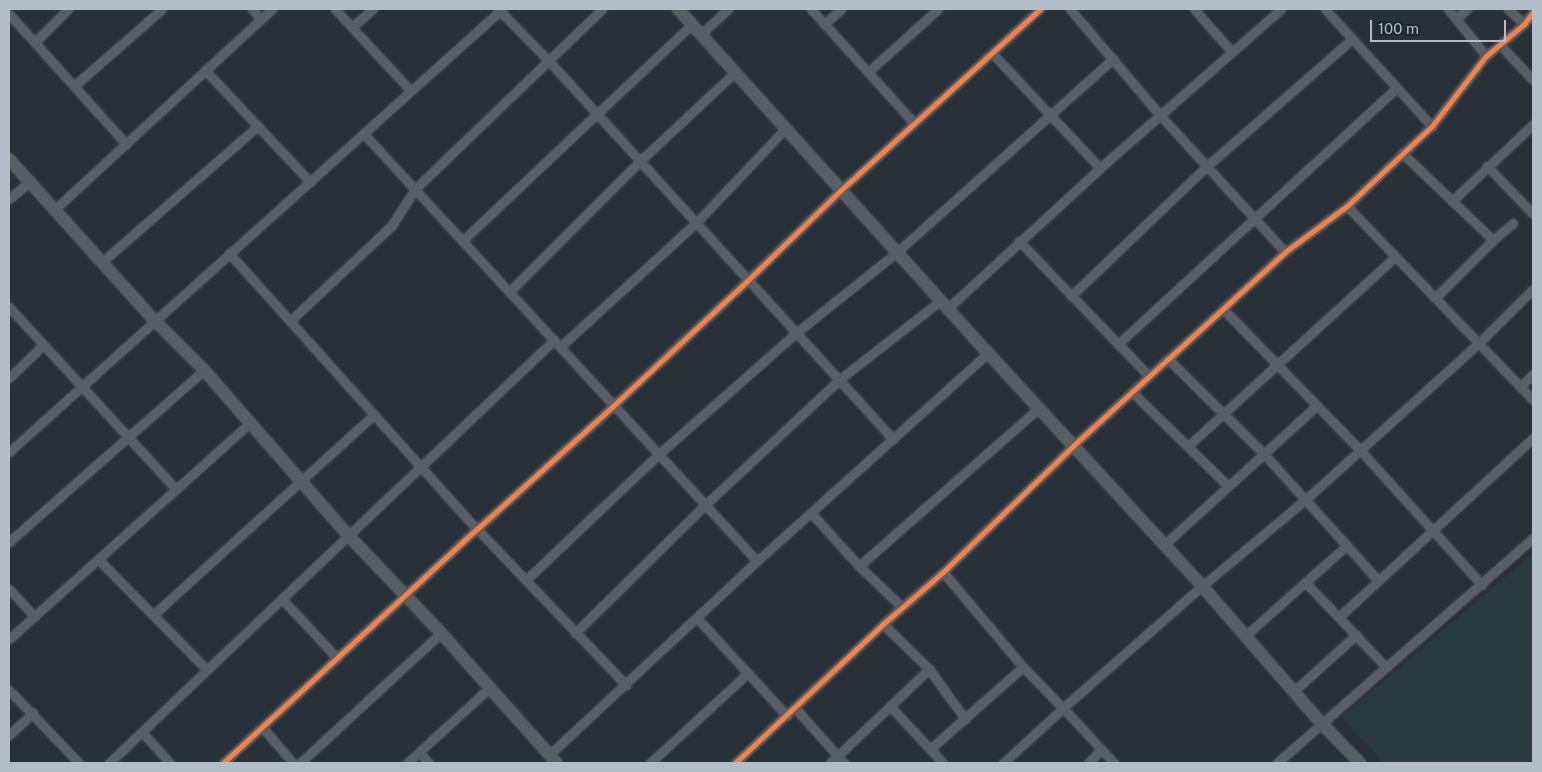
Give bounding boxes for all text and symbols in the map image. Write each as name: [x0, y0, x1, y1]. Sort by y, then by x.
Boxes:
scale bar: [1372, 10, 1508, 42]
text: 100 m: [1378, 20, 1419, 37]

